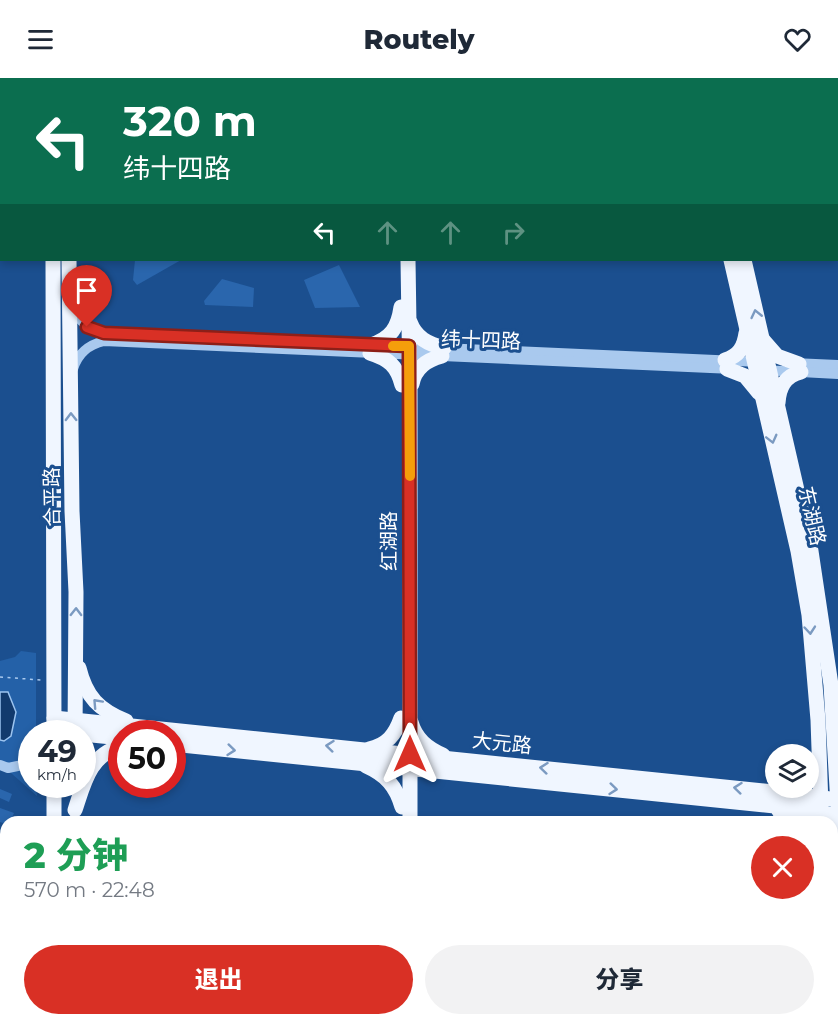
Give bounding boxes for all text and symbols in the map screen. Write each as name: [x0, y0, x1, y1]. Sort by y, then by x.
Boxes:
icon: menu: [24, 23, 57, 56]
text: Routely: [364, 23, 474, 56]
icon: heart: [781, 23, 814, 56]
text: 320 m: [123, 95, 257, 147]
icon: left: [24, 102, 102, 180]
text: 纬十四路: [123, 152, 231, 185]
icon: left: [308, 216, 341, 249]
icon: ahead: [371, 216, 404, 249]
icon: ahead: [434, 216, 467, 249]
icon: right: [497, 216, 530, 249]
pin: [61, 265, 112, 327]
icon: arrive: [70, 274, 103, 307]
one-way arrow: [751, 309, 764, 319]
street label: 纬十四路: [441, 327, 521, 353]
one-way arrow: [65, 413, 77, 422]
one-way arrow: [765, 434, 778, 444]
street label: 合平路: [39, 467, 65, 527]
street label: 东湖路: [794, 484, 830, 548]
street label: 红湖路: [377, 511, 401, 571]
one-way arrow: [70, 608, 82, 617]
one-way arrow: [803, 626, 816, 635]
one-way arrow: [93, 699, 104, 709]
speed limit sign: 50: [108, 720, 186, 798]
position arrow: [378, 722, 442, 786]
street label: 大元路: [471, 728, 533, 758]
text: 49: [37, 733, 77, 770]
one-way arrow: [325, 740, 334, 753]
one-way arrow: [226, 743, 235, 755]
map controls: [765, 744, 819, 798]
button: layers: [765, 744, 819, 798]
one-way arrow: [540, 762, 549, 775]
text: km/h: [37, 765, 77, 784]
one-way arrow: [608, 782, 617, 795]
one-way arrow: [734, 782, 743, 795]
text: 2 分钟: [24, 833, 128, 877]
button: close: [751, 836, 814, 899]
text: 570 m · 22:48: [24, 878, 155, 902]
button: 退出: [24, 945, 413, 1014]
button: 分享: [425, 945, 814, 1014]

